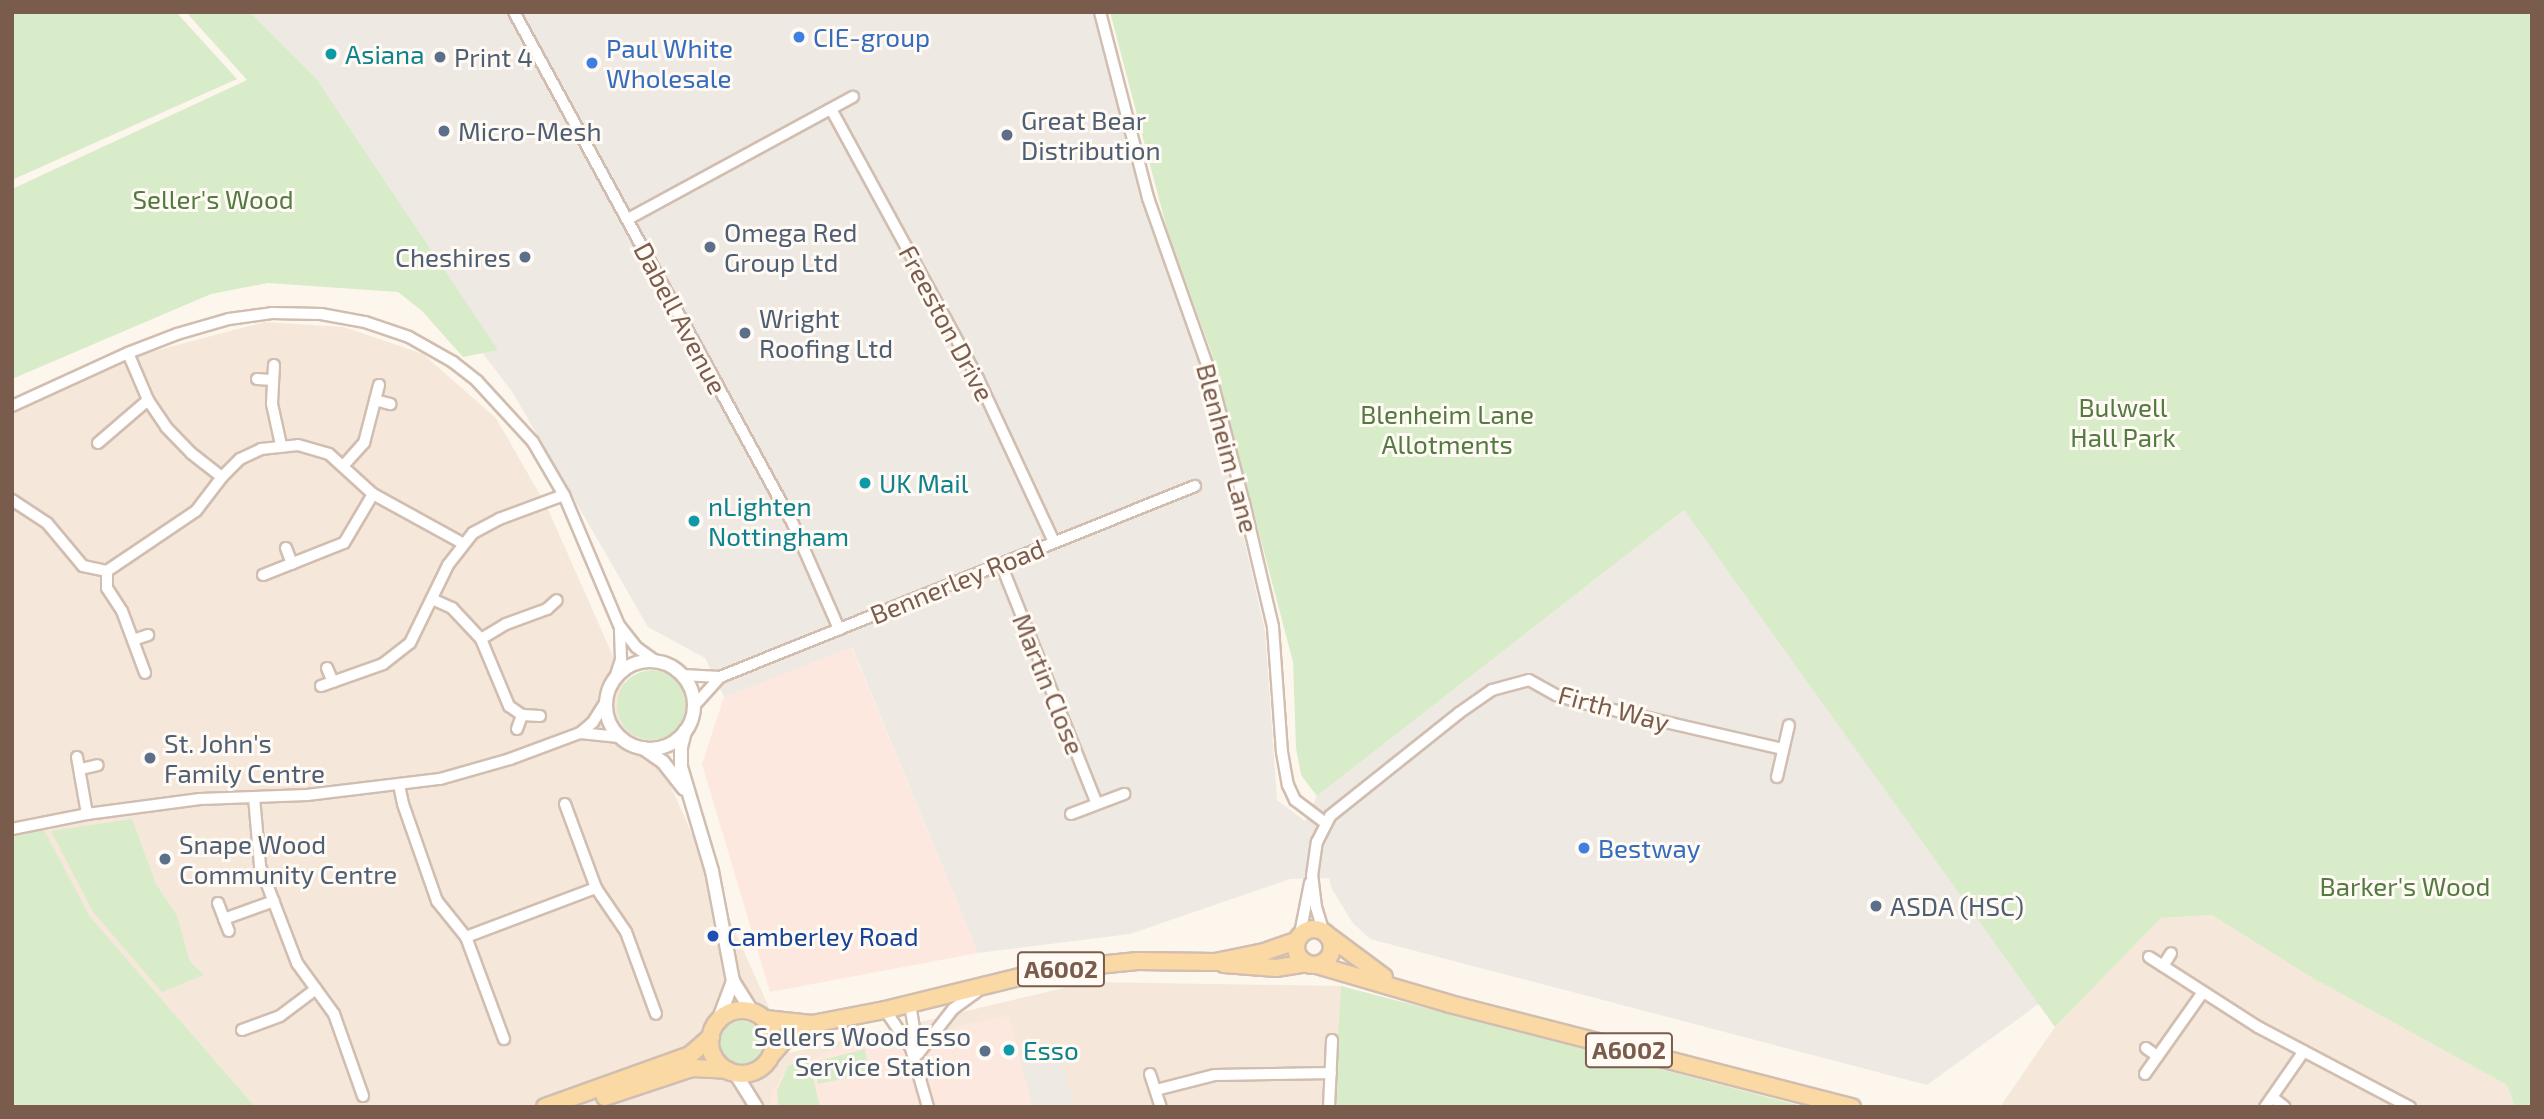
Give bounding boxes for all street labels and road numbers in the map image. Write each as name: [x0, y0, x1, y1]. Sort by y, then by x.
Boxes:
street label: Dabell Avenue: [628, 236, 734, 400]
street label: Freeston Drive: [893, 240, 1001, 406]
street label: Blenheim Lane: [1190, 360, 1266, 536]
street label: Bennerley Road: [865, 532, 1049, 630]
street label: Martin Close: [1007, 609, 1091, 759]
street label: Firth Way: [1555, 678, 1673, 738]
road number: A6002: [1016, 948, 1106, 989]
road number: A6002: [1584, 1030, 1674, 1070]

